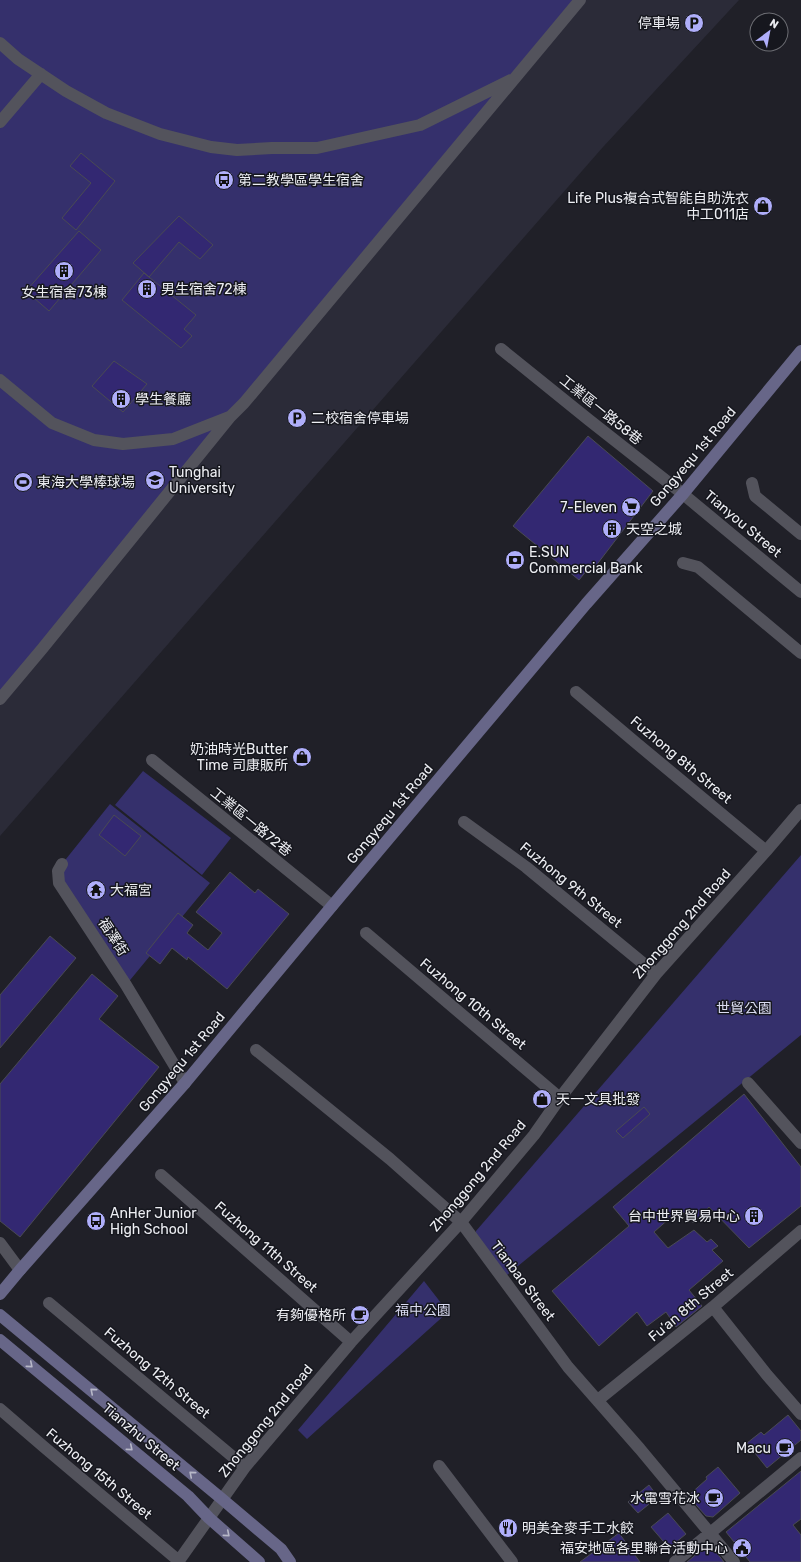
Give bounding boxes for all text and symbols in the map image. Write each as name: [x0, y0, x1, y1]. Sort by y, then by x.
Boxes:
parking icon: 停車場: [683, 12, 705, 34]
north arrow: [749, 12, 789, 52]
place label: 停車場: [638, 15, 680, 32]
text: N: [767, 16, 781, 32]
bus stop icon: 第二教學區學生宿舍: [213, 169, 235, 191]
place label: 第二教學區學生宿舍: [238, 172, 364, 189]
place label: Life Plus複合式智能自助洗衣 中工011店: [567, 190, 749, 223]
shop icon: Life Plus複合式智能自助洗衣 中工011店: [752, 195, 774, 217]
building icon: 女生宿舍73棟: [53, 260, 75, 282]
building icon: 男生宿舍72棟: [136, 278, 158, 300]
place label: 男生宿舍72棟: [161, 281, 246, 298]
place label: 女生宿舍73棟: [21, 284, 107, 301]
street label: 工業區一路58巷: [556, 372, 646, 448]
building icon: 學生餐廳: [110, 388, 132, 410]
place label: 學生餐廳: [135, 391, 191, 408]
street label: Gongyequ 1st Road: [646, 404, 740, 510]
parking icon: 二校宿舍停車場: [286, 407, 308, 429]
place label: 二校宿舍停車場: [311, 410, 409, 427]
place label: Tunghai University: [169, 464, 235, 497]
school or university icon: Tunghai University: [144, 469, 166, 491]
sports icon: 東海大學棒球場: [12, 471, 34, 493]
place label: 東海大學棒球場: [37, 474, 135, 491]
street label: Tianyou Street: [701, 487, 785, 561]
supermarket icon: 7-Eleven: [620, 496, 642, 518]
place label: 7-Eleven: [560, 499, 617, 516]
building icon: 天空之城: [601, 518, 623, 540]
place label: 天空之城: [626, 521, 682, 538]
place label: E.SUN Commercial Bank: [529, 544, 644, 577]
bank icon: E.SUN Commercial Bank: [504, 549, 526, 571]
street label: Fuzhong 8th Street: [627, 713, 736, 808]
place label: 奶油時光Butter Time 司康販所: [190, 741, 289, 774]
shop icon: 奶油時光Butter Time 司康販所: [291, 746, 313, 768]
street label: Gongyequ 1st Road: [343, 761, 437, 867]
street label: 工業區一路72巷: [207, 784, 295, 860]
street label: Fuzhong 9th Street: [516, 839, 626, 932]
street label: Zhonggong 2nd Road: [630, 866, 734, 982]
temple icon: 大福宮: [85, 879, 107, 901]
place label: 大福宮: [110, 882, 152, 899]
street label: 福澤街: [94, 915, 132, 959]
street label: Fuzhong 10th Street: [417, 955, 530, 1054]
park label: 世貿公園: [716, 1000, 772, 1017]
street label: Gongyequ 1st Road: [135, 1009, 229, 1115]
shop icon: 天一文具批發: [531, 1088, 553, 1110]
place label: 天一文具批發: [556, 1091, 640, 1108]
street label: Zhonggong 2nd Road: [426, 1117, 530, 1235]
street label: Fuzhong 11th Street: [211, 1198, 321, 1297]
place label: AnHer Junior High School: [110, 1205, 197, 1238]
building icon: 台中世界貿易中心: [743, 1205, 765, 1227]
place label: 台中世界貿易中心: [628, 1208, 740, 1225]
bus stop icon: AnHer Junior High School: [85, 1210, 107, 1232]
street label: Tianbao Street: [487, 1238, 559, 1325]
street label: Fu’an 8th Street: [645, 1264, 737, 1345]
park label: 福中公園: [395, 1302, 451, 1319]
cafe icon: 有夠優格所: [349, 1304, 371, 1326]
place label: 有夠優格所: [276, 1307, 346, 1324]
street label: Fuzhong 12th Street: [101, 1324, 214, 1422]
one-way arrow: [25, 1360, 33, 1367]
street label: Zhonggong 2nd Road: [215, 1361, 317, 1481]
one-way arrow: [90, 1389, 97, 1396]
street label: Tianzhu Street: [99, 1400, 184, 1475]
street label: Fuzhong 15th Street: [43, 1425, 156, 1523]
cafe icon: Macu: [774, 1437, 796, 1459]
place label: Macu: [736, 1440, 771, 1457]
one-way arrow: [125, 1443, 133, 1450]
one-way arrow: [190, 1472, 197, 1479]
cafe icon: 水電雪花冰: [703, 1487, 725, 1509]
place label: 水電雪花冰: [630, 1490, 700, 1507]
restaurant icon: 明美全麥手工水餃: [497, 1517, 519, 1539]
place label: 明美全麥手工水餃: [522, 1520, 634, 1537]
one-way arrow: [223, 1529, 230, 1536]
public building icon: 福安地區各里聯合活動中心: [731, 1537, 753, 1559]
place label: 福安地區各里聯合活動中心: [560, 1540, 728, 1557]

